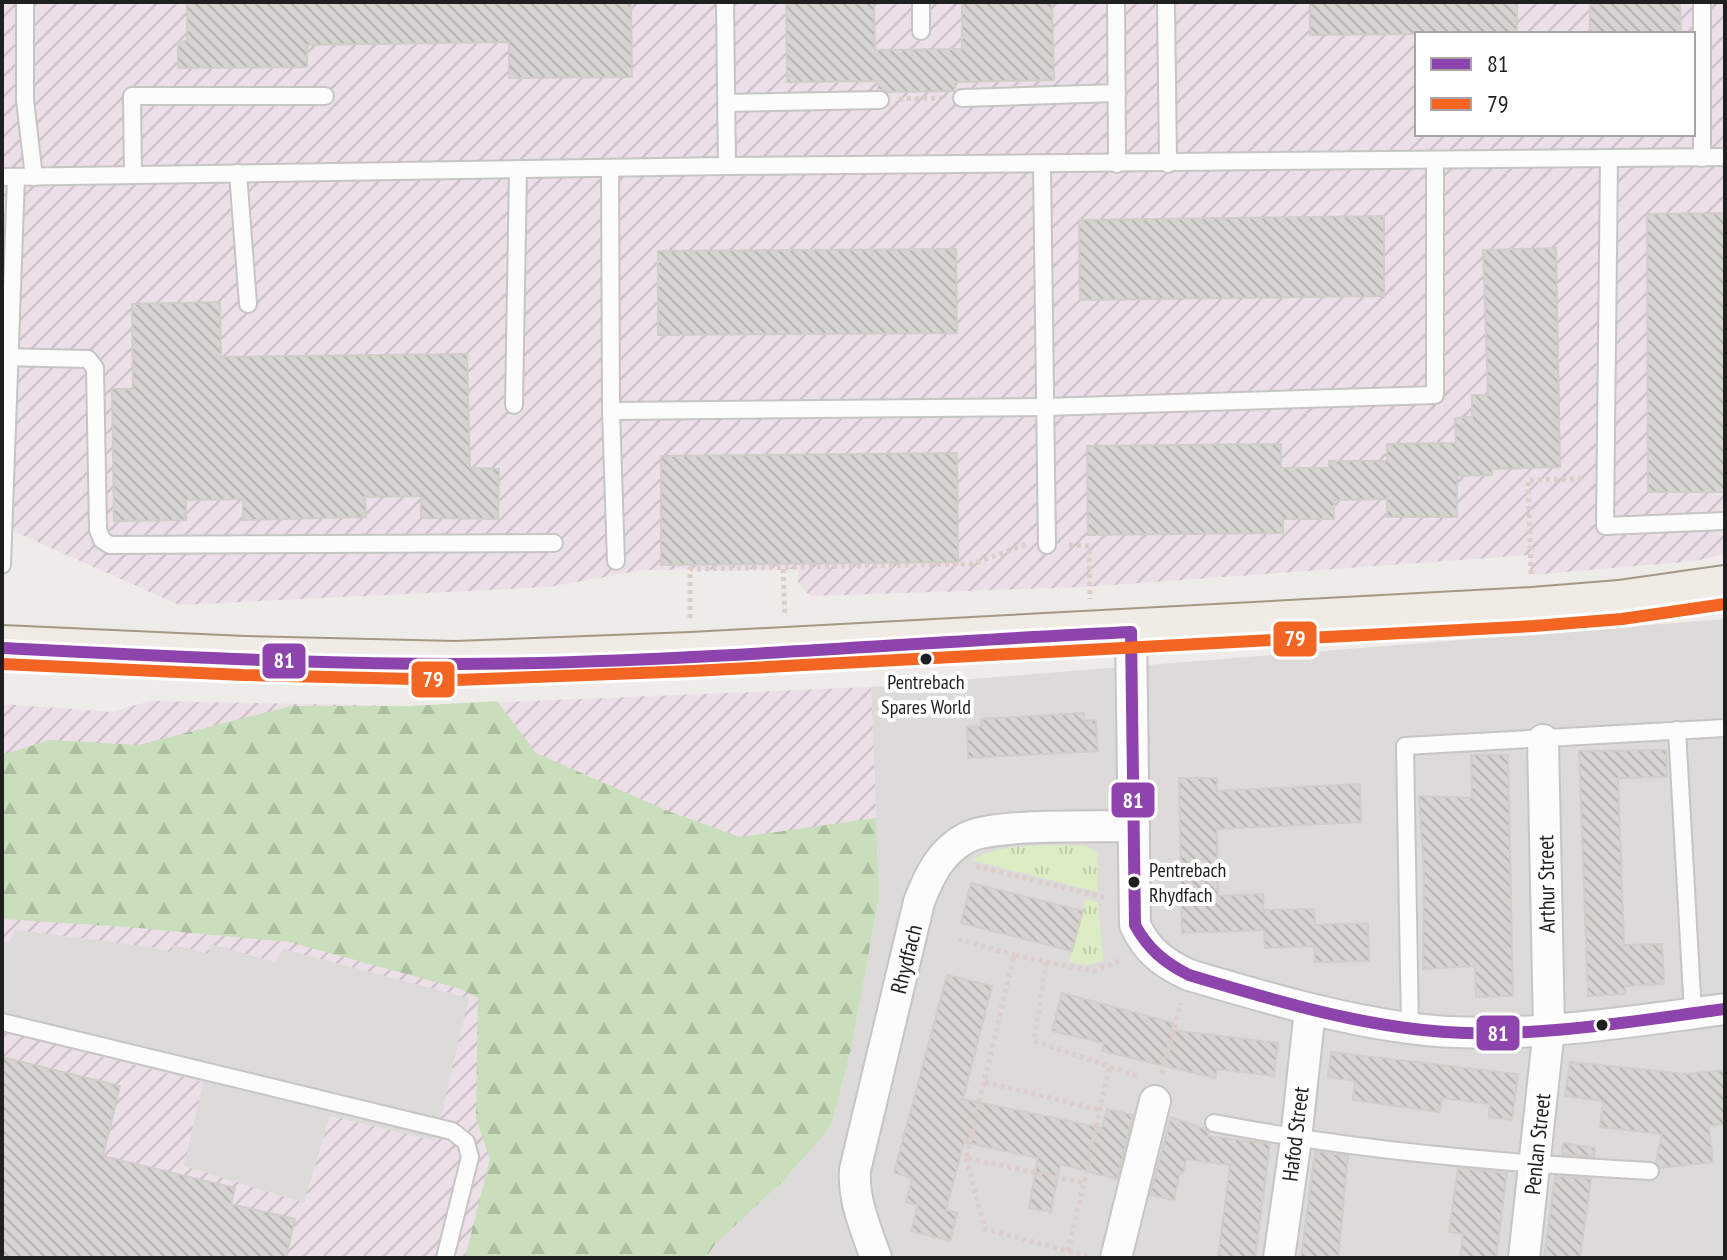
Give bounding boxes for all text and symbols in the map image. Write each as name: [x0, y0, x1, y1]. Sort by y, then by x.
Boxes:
legend: [1415, 32, 1695, 136]
text: 81: [1487, 48, 1509, 79]
text: 79: [1487, 88, 1509, 119]
line badge: 79: [1272, 620, 1318, 658]
text: 79: [1284, 624, 1306, 652]
line badge: 81: [261, 642, 307, 680]
text: 81: [273, 646, 295, 674]
marker: Pentrebach Spares World: [918, 651, 934, 667]
line badge: 79: [410, 660, 456, 699]
text: 79: [422, 665, 444, 693]
place label: Pentrebach Spares World: [881, 669, 971, 720]
line badge: 81: [1110, 781, 1156, 819]
text: 81: [1122, 786, 1144, 814]
street label: Arthur Street: [1531, 835, 1561, 933]
place label: Pentrebach Rhydfach: [1149, 857, 1226, 908]
marker: Pentrebach Rhydfach: [1126, 874, 1142, 890]
street label: Rhydfach: [884, 922, 928, 996]
line badge: 81: [1475, 1014, 1521, 1052]
unlabelled marker: [1594, 1017, 1610, 1033]
text: 81: [1487, 1019, 1509, 1047]
street label: Hafod Street: [1275, 1085, 1315, 1183]
street label: Penlan Street: [1518, 1092, 1556, 1196]

